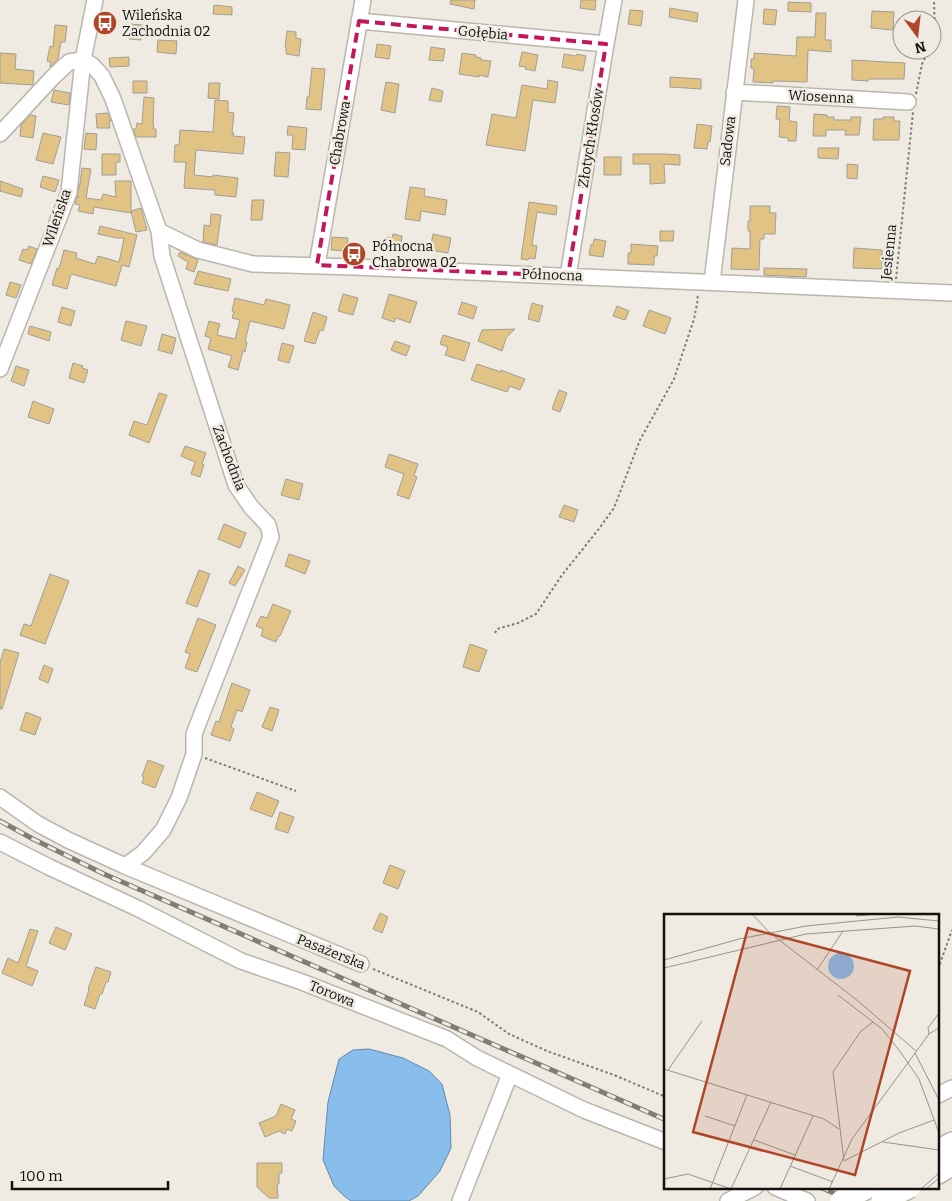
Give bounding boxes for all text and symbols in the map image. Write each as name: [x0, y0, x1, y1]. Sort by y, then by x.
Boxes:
place label: Wileńska Zachodnia 02: [122, 7, 210, 40]
bus stop icon: Wileńska Zachodnia 02: [92, 10, 118, 36]
north arrow: [892, 10, 942, 60]
street label: Gołębia: [457, 22, 509, 44]
text: N: [913, 37, 928, 57]
street label: Złotych Kłosów: [575, 86, 607, 189]
street label: Wiosenna: [788, 87, 855, 107]
street label: Chabrowa: [326, 99, 354, 167]
street label: Sadowa: [716, 115, 740, 167]
street label: Wileńska: [39, 186, 75, 249]
street label: Jesienna: [878, 223, 900, 282]
place label: Północna Chabrowa 02: [372, 238, 457, 271]
bus stop icon: Północna Chabrowa 02: [341, 241, 367, 267]
street label: Północna: [521, 265, 583, 285]
street label: Zachodnia: [209, 423, 249, 493]
inset map: [664, 914, 940, 1188]
street label: Pasażerska: [294, 931, 368, 974]
street label: Torowa: [307, 977, 358, 1011]
scale bar: [12, 1158, 169, 1190]
text: 100 m: [20, 1167, 63, 1185]

